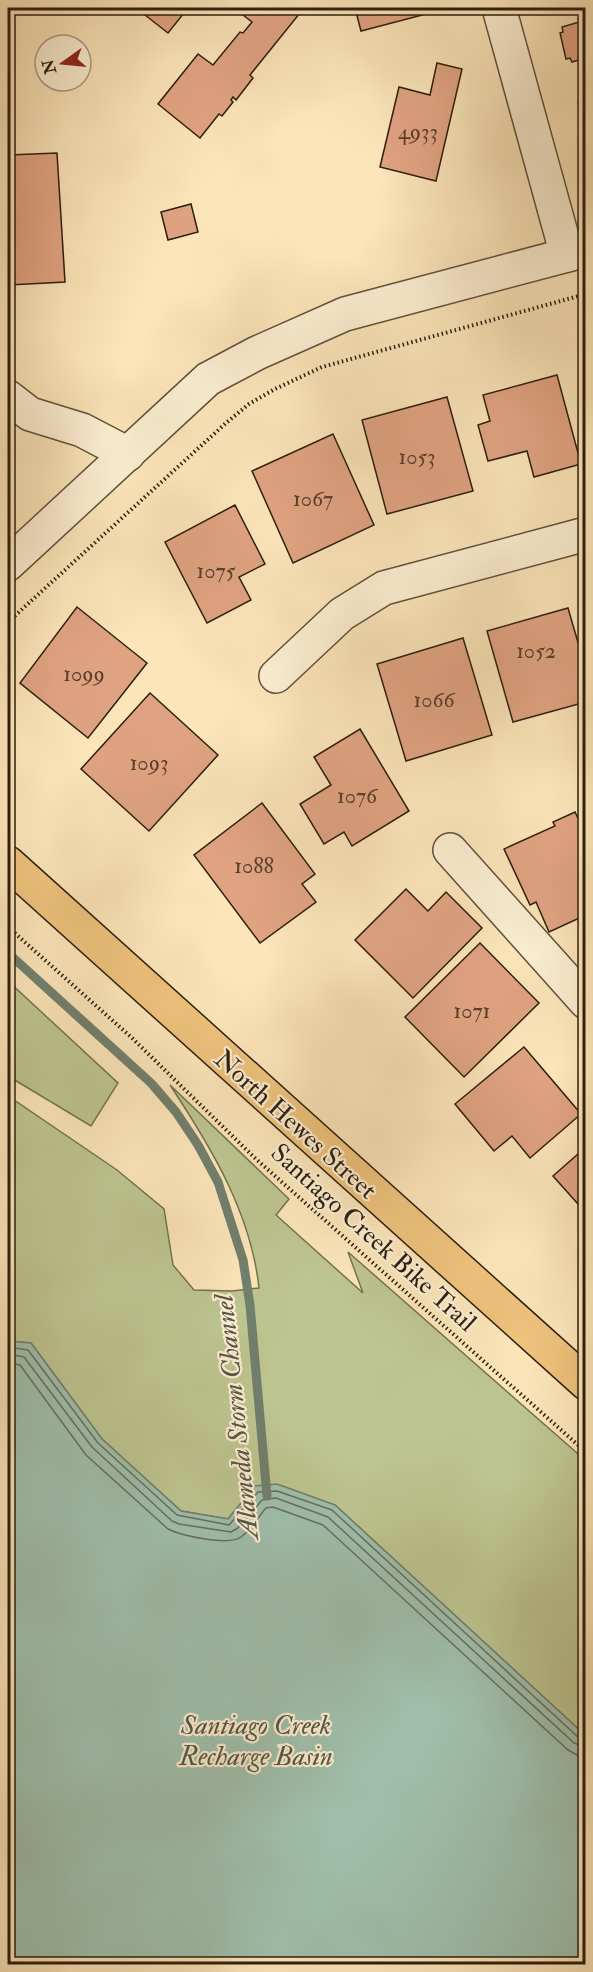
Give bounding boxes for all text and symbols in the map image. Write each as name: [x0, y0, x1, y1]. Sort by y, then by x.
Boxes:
north arrow: [33, 33, 93, 93]
text: N: [38, 56, 61, 77]
house number: 4933: [398, 118, 438, 146]
house number: 1053: [398, 443, 436, 471]
house number: 1067: [293, 485, 333, 513]
house number: 1075: [197, 557, 236, 585]
house number: 1052: [516, 637, 556, 665]
house number: 1099: [63, 660, 105, 688]
house number: 1066: [413, 686, 456, 714]
house number: 1093: [130, 749, 168, 777]
house number: 1076: [337, 782, 379, 810]
house number: 1088: [234, 852, 274, 880]
house number: 1071: [454, 997, 490, 1025]
street label: North Hewes Street: [207, 1043, 383, 1206]
street label: Santiago Creek Bike Trail: [264, 1137, 483, 1339]
water label: Alameda Storm Channel: [207, 1291, 266, 1544]
water label: Santiago Creek Recharge Basin: [178, 1709, 333, 1773]

